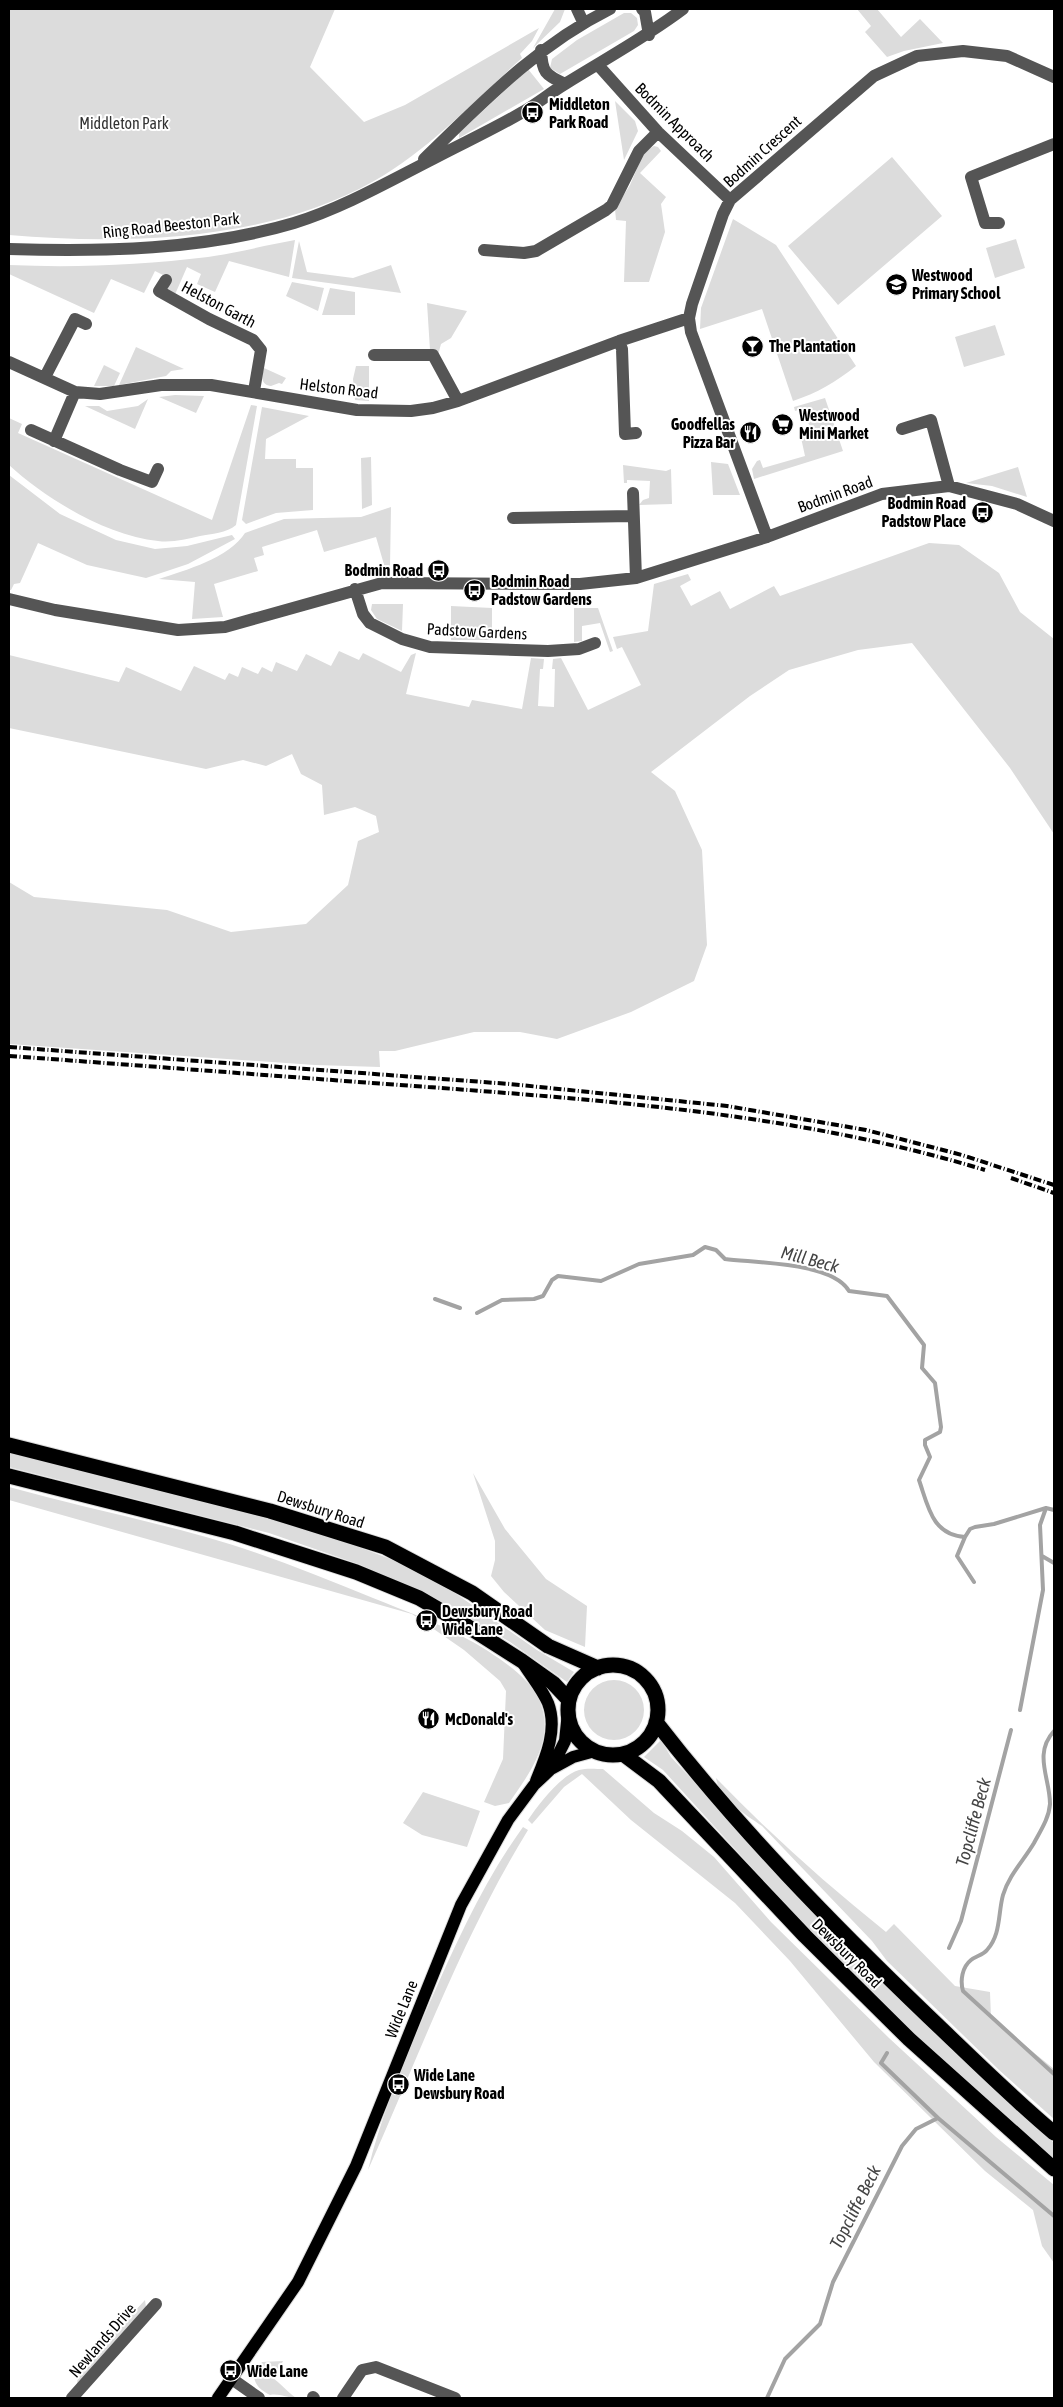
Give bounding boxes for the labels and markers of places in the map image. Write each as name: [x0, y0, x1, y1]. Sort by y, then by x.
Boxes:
place label: Middleton Park Road: [549, 95, 610, 131]
bus stop icon: Middleton Park Road: [521, 101, 545, 125]
place label: Westwood Primary School: [911, 266, 1001, 302]
school or university icon: Westwood Primary School: [884, 272, 908, 296]
bar icon: The Plantation: [741, 334, 765, 358]
place label: The Plantation: [769, 337, 856, 355]
place label: Westwood Mini Market: [798, 406, 869, 442]
supermarket icon: Westwood Mini Market: [771, 412, 795, 436]
place label: Goodfellas Pizza Bar: [671, 415, 735, 451]
restaurant icon: Goodfellas Pizza Bar: [739, 421, 763, 445]
place label: Bodmin Road Padstow Place: [882, 494, 966, 530]
bus stop icon: Bodmin Road Padstow Place: [970, 500, 994, 524]
bus stop icon: Bodmin Road: [427, 558, 451, 582]
place label: Bodmin Road: [345, 561, 423, 579]
place label: Bodmin Road Padstow Gardens: [491, 572, 592, 608]
bus stop icon: Bodmin Road Padstow Gardens: [463, 578, 487, 602]
place label: Dewsbury Road Wide Lane: [441, 1602, 533, 1638]
bus stop icon: Dewsbury Road Wide Lane: [414, 1608, 438, 1632]
restaurant icon: McDonald's: [417, 1707, 441, 1731]
place label: McDonald's: [445, 1710, 514, 1728]
place label: Wide Lane Dewsbury Road: [413, 2066, 505, 2102]
bus stop icon: Wide Lane Dewsbury Road: [386, 2072, 410, 2096]
bus stop icon: Wide Lane: [219, 2359, 243, 2383]
place label: Wide Lane: [246, 2362, 308, 2380]

